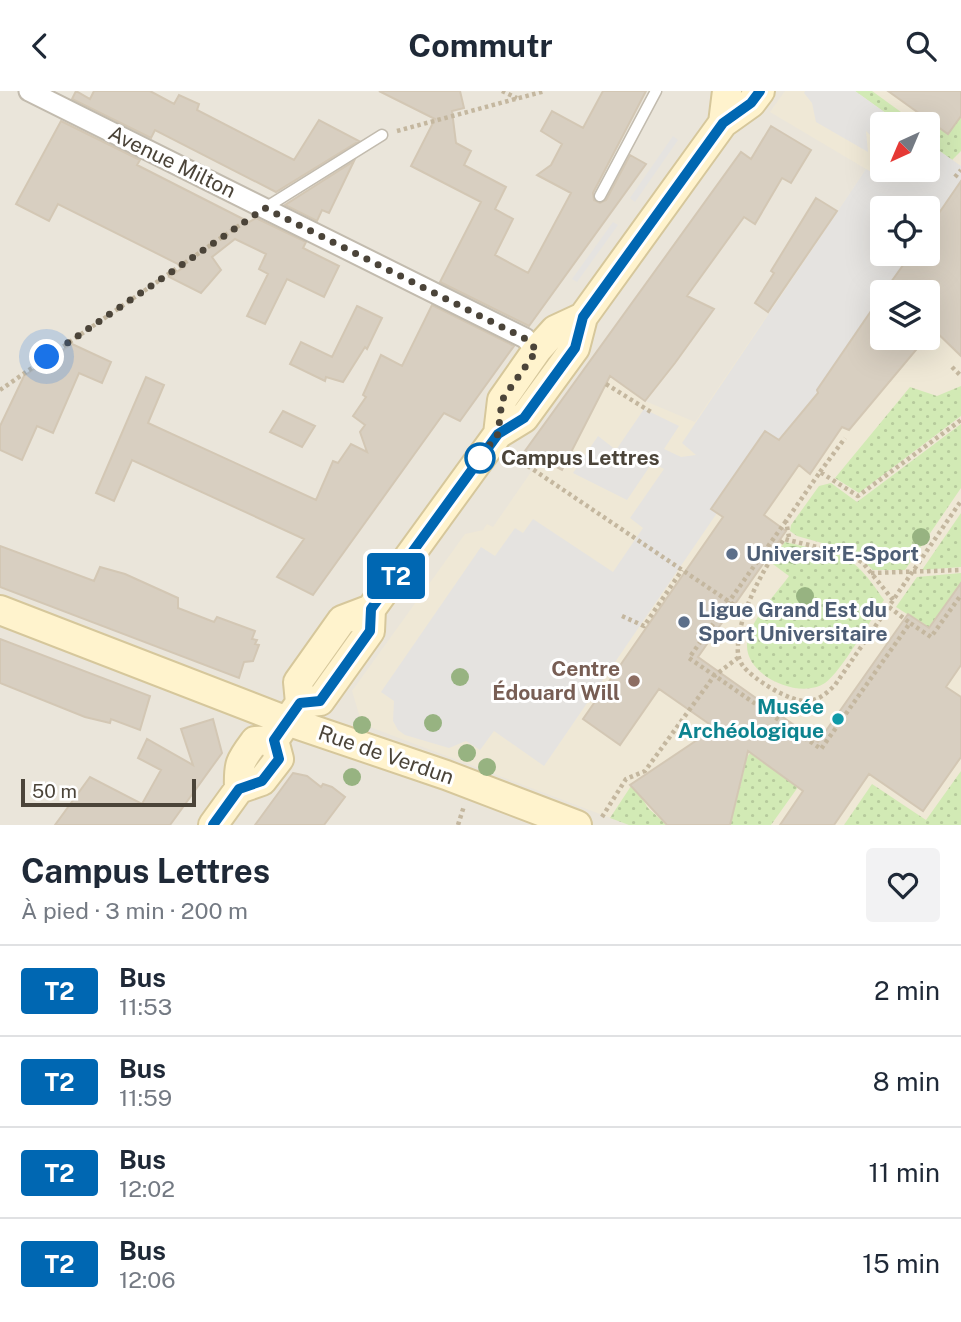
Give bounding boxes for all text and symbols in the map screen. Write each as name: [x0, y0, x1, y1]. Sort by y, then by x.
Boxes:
icon: back: [21, 27, 59, 65]
text: Commutr: [408, 27, 553, 64]
icon: search: [902, 27, 940, 65]
north arrow: [870, 112, 940, 182]
map controls: [870, 112, 940, 350]
street label: Avenue Milton: [105, 120, 240, 203]
button: locate: [870, 196, 940, 266]
button: layers: [870, 280, 940, 350]
your location: [29, 339, 64, 374]
marker: Campus Lettres: [465, 443, 495, 473]
place label: Campus Lettres: [501, 445, 660, 470]
place label: Universit’E-Sport: [746, 541, 919, 566]
marker: Universit’E-Sport: [724, 546, 740, 562]
line badge: T2: [364, 553, 428, 599]
text: T2: [381, 562, 411, 590]
place label: Ligue Grand Est du Sport Universitaire: [698, 597, 888, 646]
marker: Ligue Grand Est du Sport Universitaire: [676, 614, 692, 630]
place label: Centre Édouard Will: [492, 656, 620, 705]
marker: Centre Édouard Will: [626, 673, 642, 689]
place label: Musée Archéologique: [678, 694, 824, 743]
marker: Musée Archéologique: [830, 711, 846, 727]
street label: Rue de Verdun: [315, 720, 457, 789]
scale bar: [21, 776, 196, 808]
text: 50 m: [32, 780, 77, 802]
button: heart: [866, 848, 940, 922]
text: Campus Lettres: [21, 852, 270, 890]
text: À pied · 3 min · 200 m: [21, 897, 248, 924]
text: Bus: [119, 962, 166, 993]
text: 2 min: [874, 975, 940, 1006]
text: T2: [44, 977, 75, 1005]
text: 11:53: [119, 993, 172, 1020]
text: Bus: [119, 1053, 166, 1084]
text: 8 min: [873, 1066, 940, 1097]
text: T2: [44, 1068, 75, 1096]
text: 11:59: [119, 1084, 172, 1111]
text: Bus: [119, 1144, 166, 1175]
text: 11 min: [868, 1157, 940, 1188]
text: T2: [44, 1159, 75, 1187]
text: 12:02: [119, 1175, 175, 1202]
text: Bus: [119, 1235, 166, 1266]
text: 15 min: [862, 1248, 940, 1279]
text: T2: [44, 1250, 75, 1278]
text: 12:06: [119, 1266, 176, 1293]

